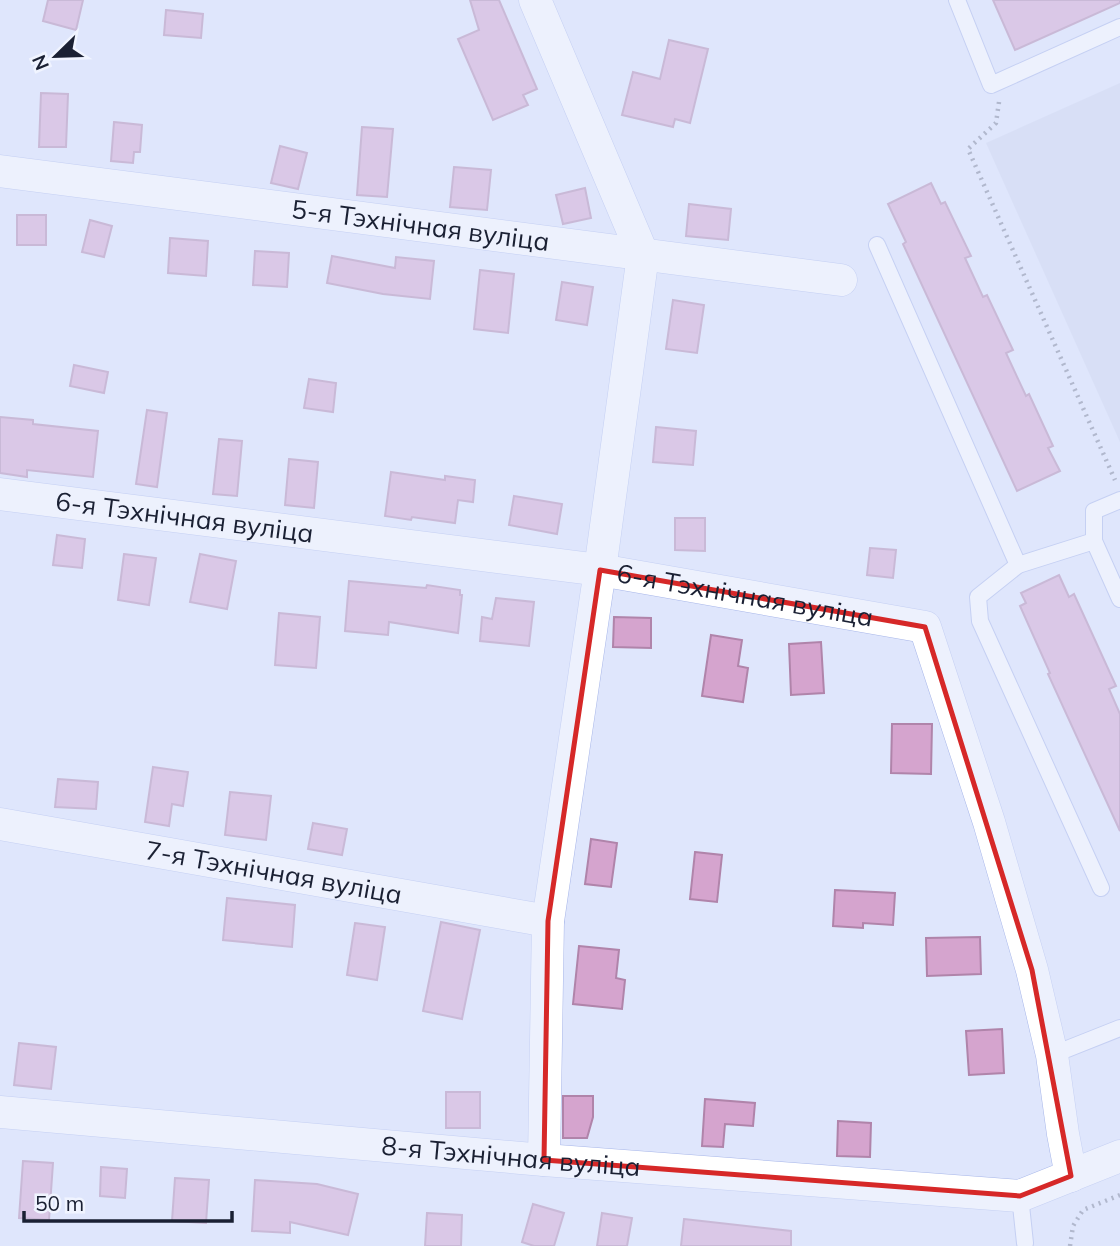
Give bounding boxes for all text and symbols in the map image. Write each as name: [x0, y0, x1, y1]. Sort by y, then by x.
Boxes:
north arrow: [21, 21, 91, 91]
text: N: [27, 51, 54, 74]
street label: 5-я Тэхнічная вуліца: [290, 192, 552, 258]
street label: 6-я Тэхнічная вуліца: [54, 484, 316, 550]
street label: 6-я Тэхнічная вуліца: [614, 556, 876, 634]
street label: 7-я Тэхнічная вуліца: [143, 833, 405, 911]
street label: 8-я Тэхнічная вуліца: [380, 1129, 642, 1183]
scale bar: [24, 1180, 233, 1224]
text: 50 m: [35, 1190, 84, 1216]

